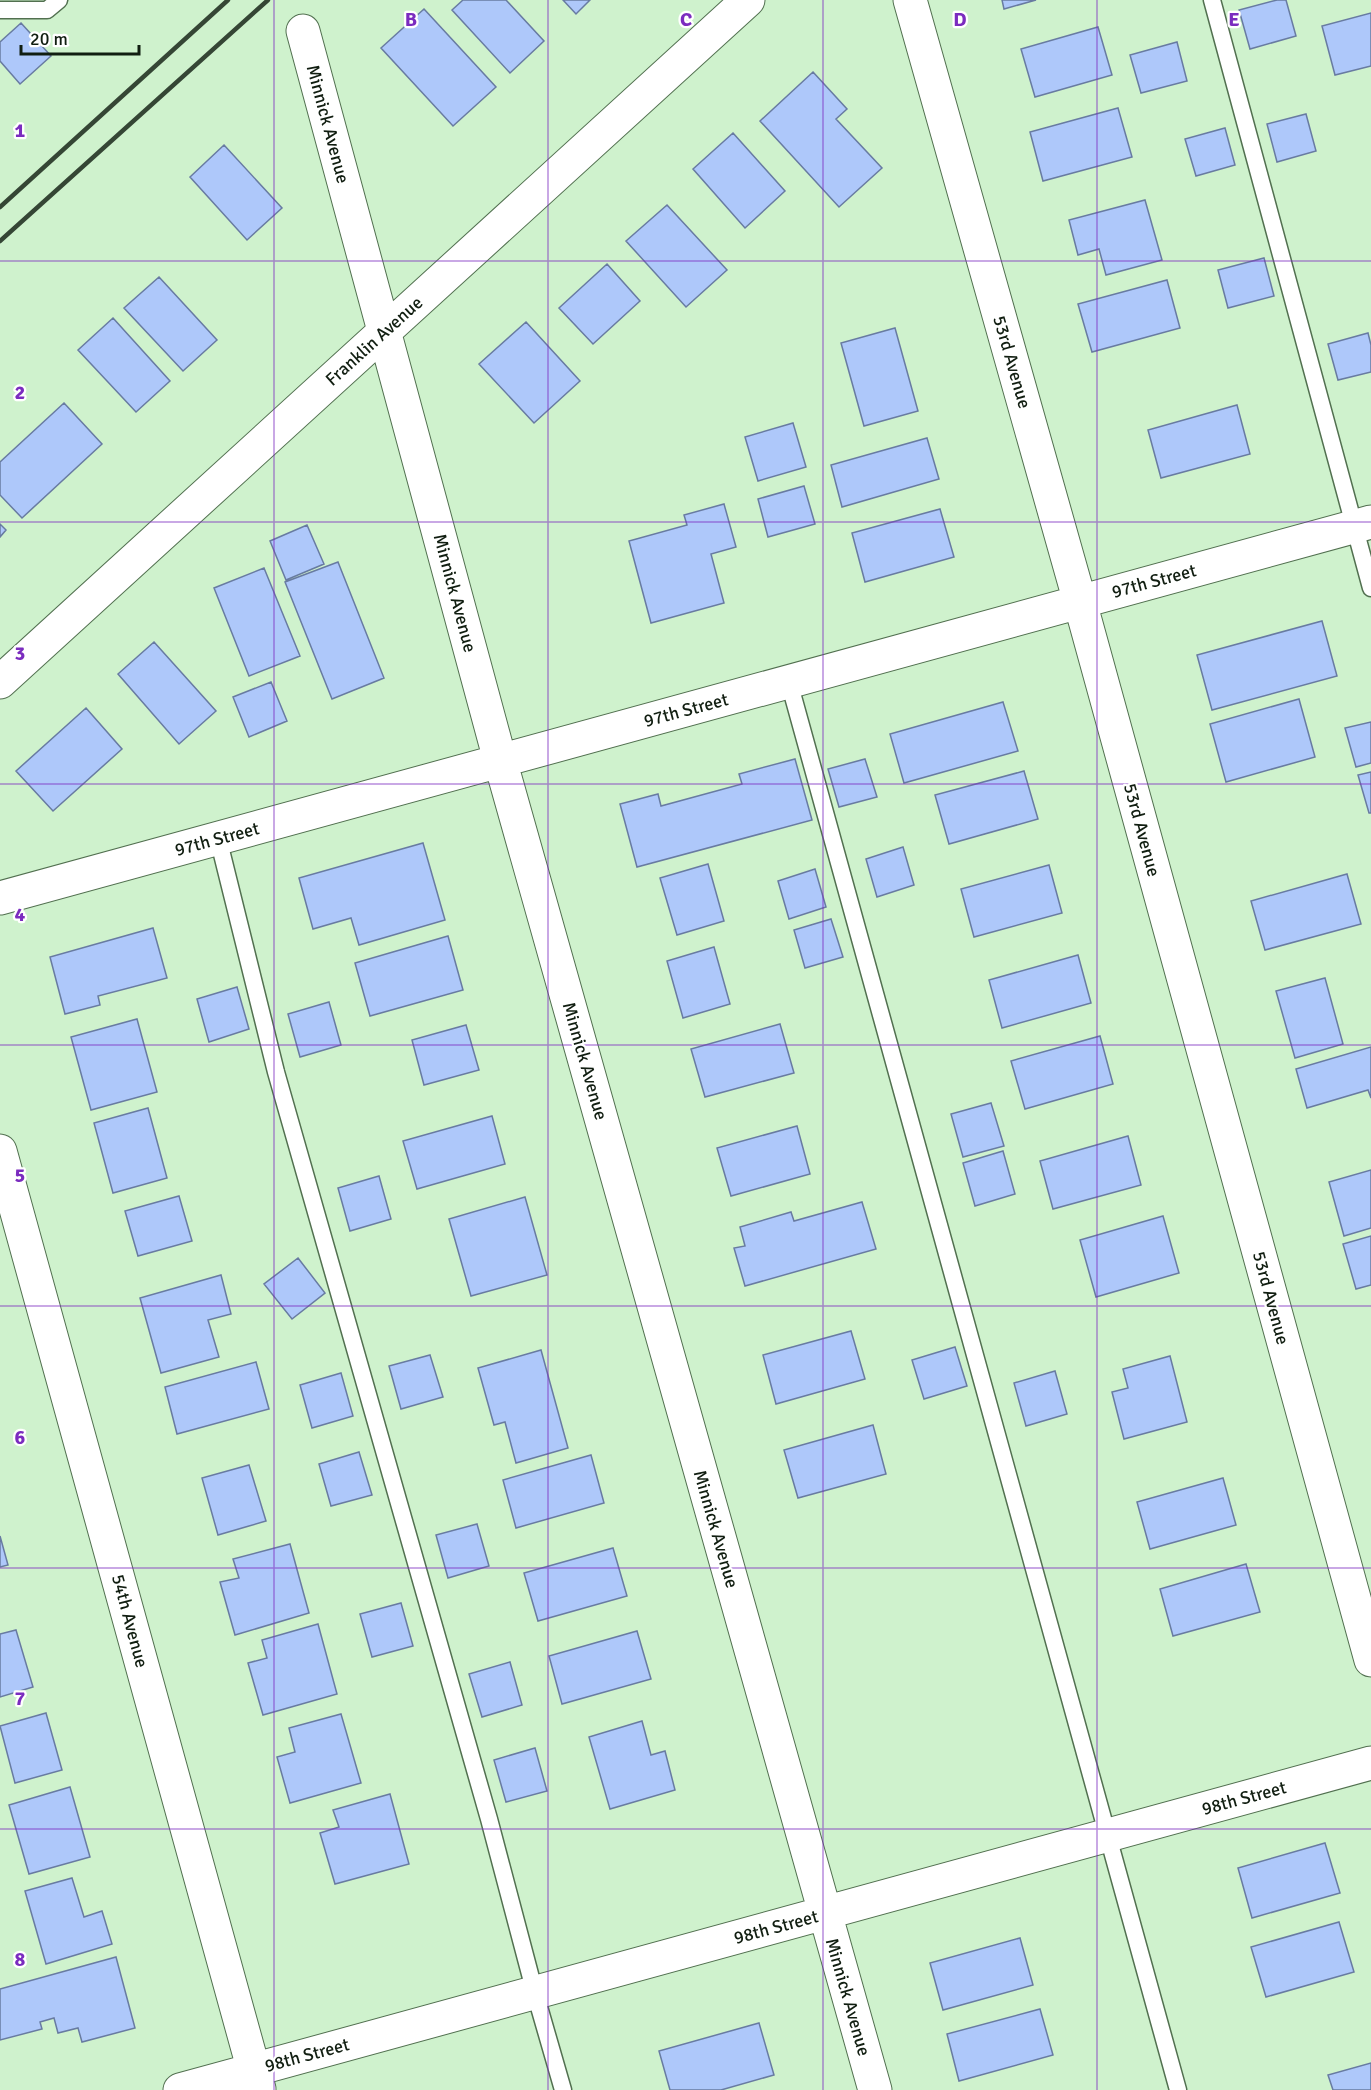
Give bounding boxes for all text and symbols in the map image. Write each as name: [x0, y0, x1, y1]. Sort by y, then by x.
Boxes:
text: B: [405, 7, 417, 32]
text: C: [680, 7, 692, 32]
text: D: [953, 7, 967, 32]
text: E: [1228, 7, 1240, 32]
scale bar: [21, 18, 140, 56]
text: 20 m: [30, 28, 68, 50]
street label: Minnick Avenue: [302, 62, 354, 186]
text: 1: [15, 118, 26, 143]
street label: Franklin Avenue: [321, 292, 427, 390]
street label: 53rd Avenue: [988, 313, 1036, 411]
text: 2: [15, 380, 25, 405]
street label: Minnick Avenue: [429, 531, 481, 655]
street label: 97th Street: [1109, 559, 1199, 603]
text: 3: [15, 641, 25, 666]
street label: 97th Street: [641, 688, 731, 732]
street label: 53rd Avenue: [1119, 781, 1165, 879]
street label: 97th Street: [172, 817, 262, 861]
text: 4: [15, 902, 26, 927]
street label: Minnick Avenue: [558, 999, 612, 1123]
text: 5: [15, 1163, 25, 1188]
street label: 53rd Avenue: [1248, 1249, 1294, 1347]
text: 6: [15, 1425, 26, 1450]
street label: Minnick Avenue: [689, 1467, 743, 1591]
street label: 54th Avenue: [107, 1572, 153, 1670]
text: 7: [15, 1686, 26, 1711]
street label: 98th Street: [1199, 1776, 1289, 1820]
street label: 98th Street: [731, 1905, 821, 1949]
street label: Minnick Avenue: [821, 1935, 875, 2059]
text: 8: [15, 1947, 26, 1972]
street label: 98th Street: [262, 2033, 352, 2077]

